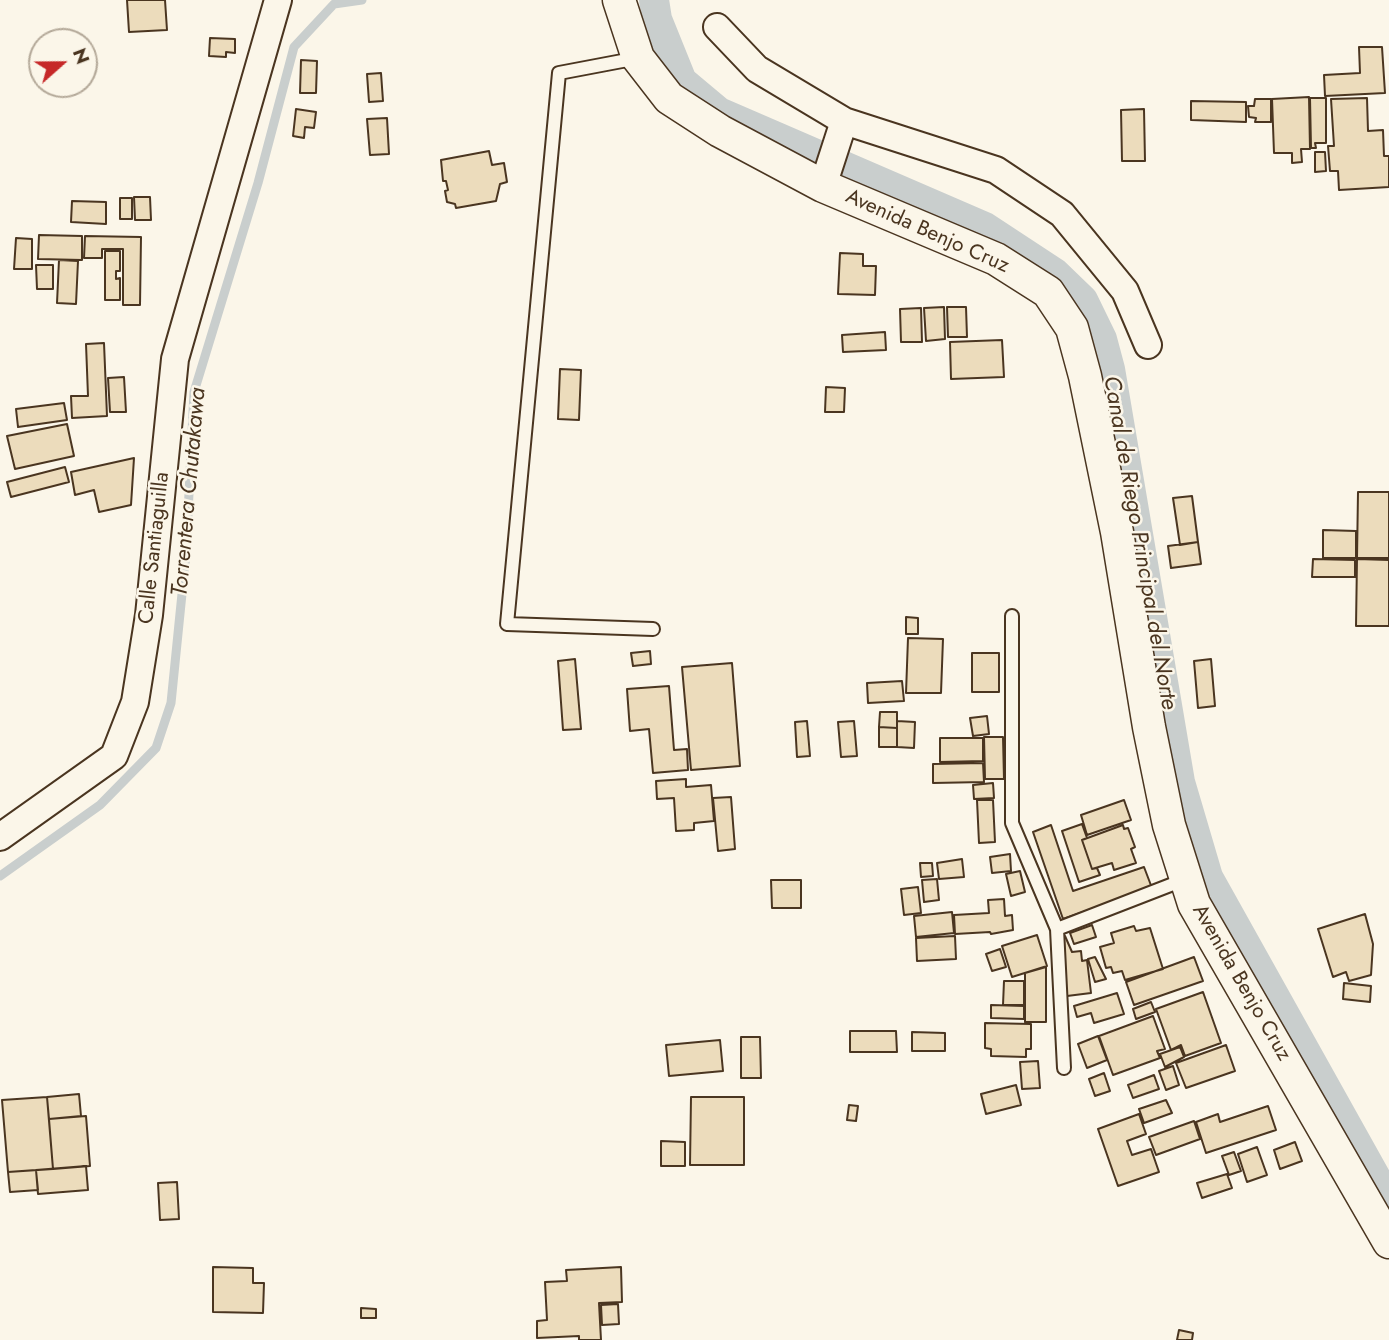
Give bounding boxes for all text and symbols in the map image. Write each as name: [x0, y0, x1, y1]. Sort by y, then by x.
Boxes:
north arrow: [28, 28, 98, 98]
text: N: [66, 44, 97, 68]
street label: Avenida Benjo Cruz: [841, 185, 1013, 279]
water label: Canal de Riego Principal del Norte: [1096, 374, 1182, 712]
water label: Torrentera Chutakawa: [167, 386, 213, 598]
street label: Calle Santiaguilla: [134, 471, 176, 625]
street label: Avenida Benjo Cruz: [1186, 900, 1296, 1066]

